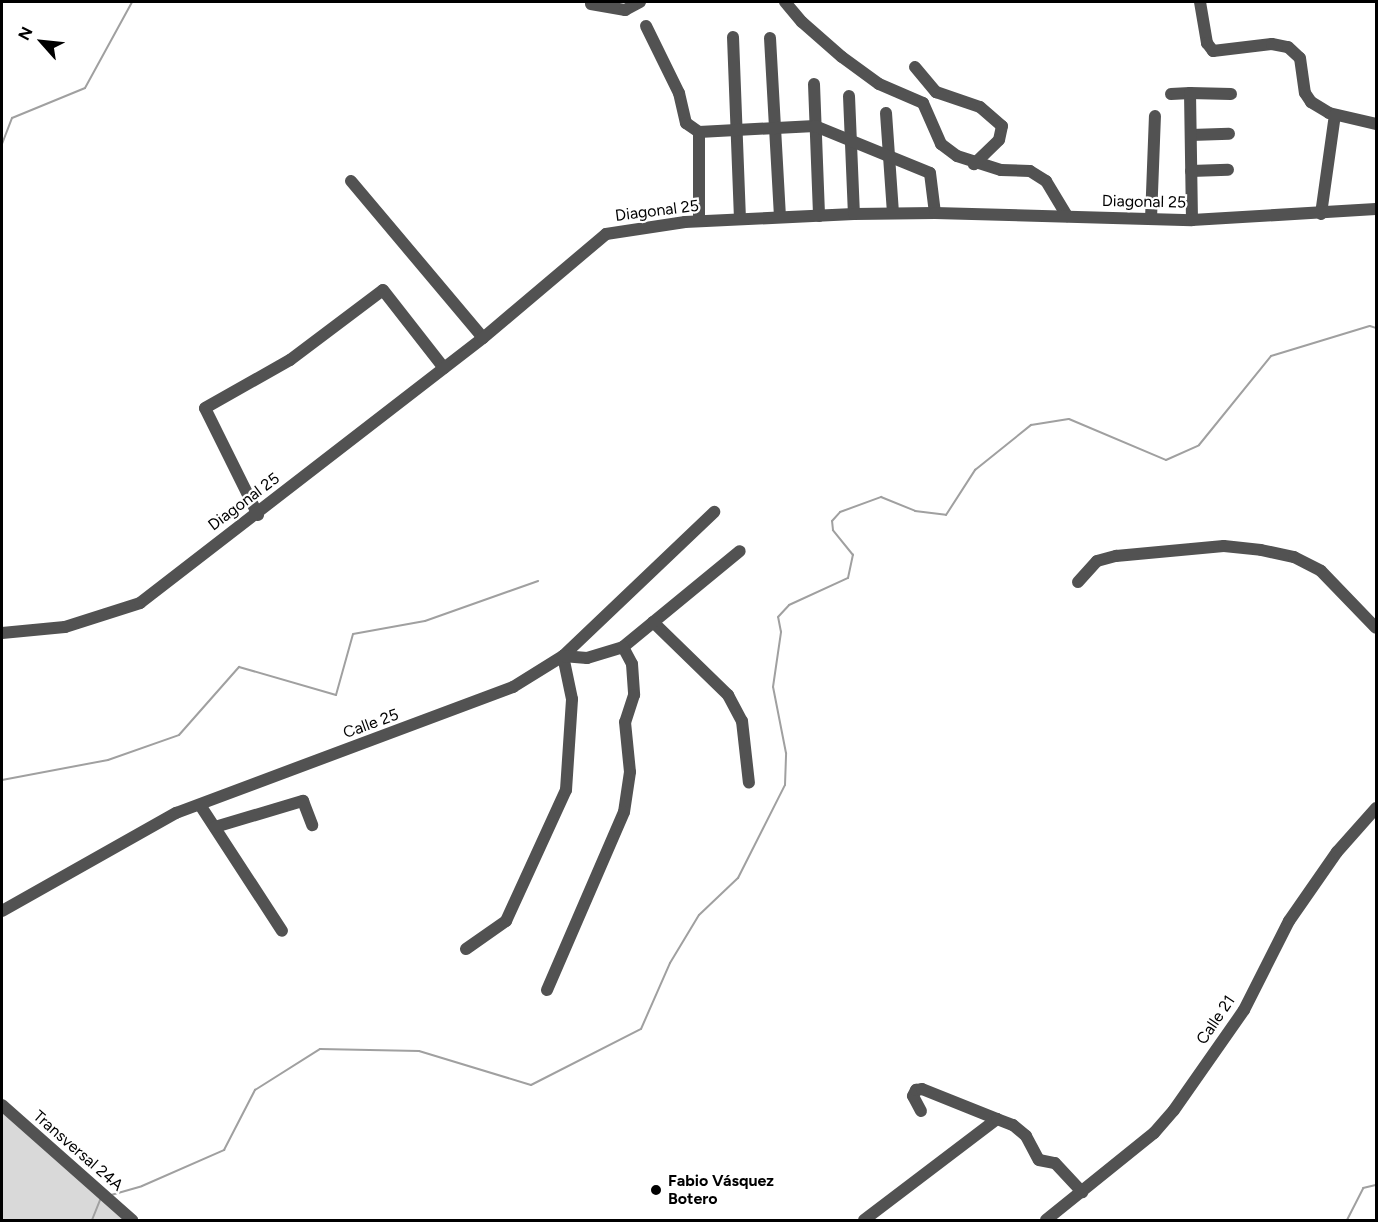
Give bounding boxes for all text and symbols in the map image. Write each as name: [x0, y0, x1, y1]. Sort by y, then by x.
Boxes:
north arrow: [12, 12, 72, 72]
text: N: [14, 24, 37, 43]
street label: Diagonal 25: [1102, 192, 1186, 212]
street label: Diagonal 25: [614, 196, 700, 226]
street label: Diagonal 25: [205, 469, 283, 535]
street label: Calle 25: [341, 705, 401, 743]
street label: Calle 21: [1193, 992, 1239, 1048]
street label: Transversal 24A: [29, 1107, 127, 1195]
place label: Fabio Vásquez Botero: [668, 1171, 774, 1209]
marker: Fabio Vásquez Botero: [649, 1183, 663, 1197]

